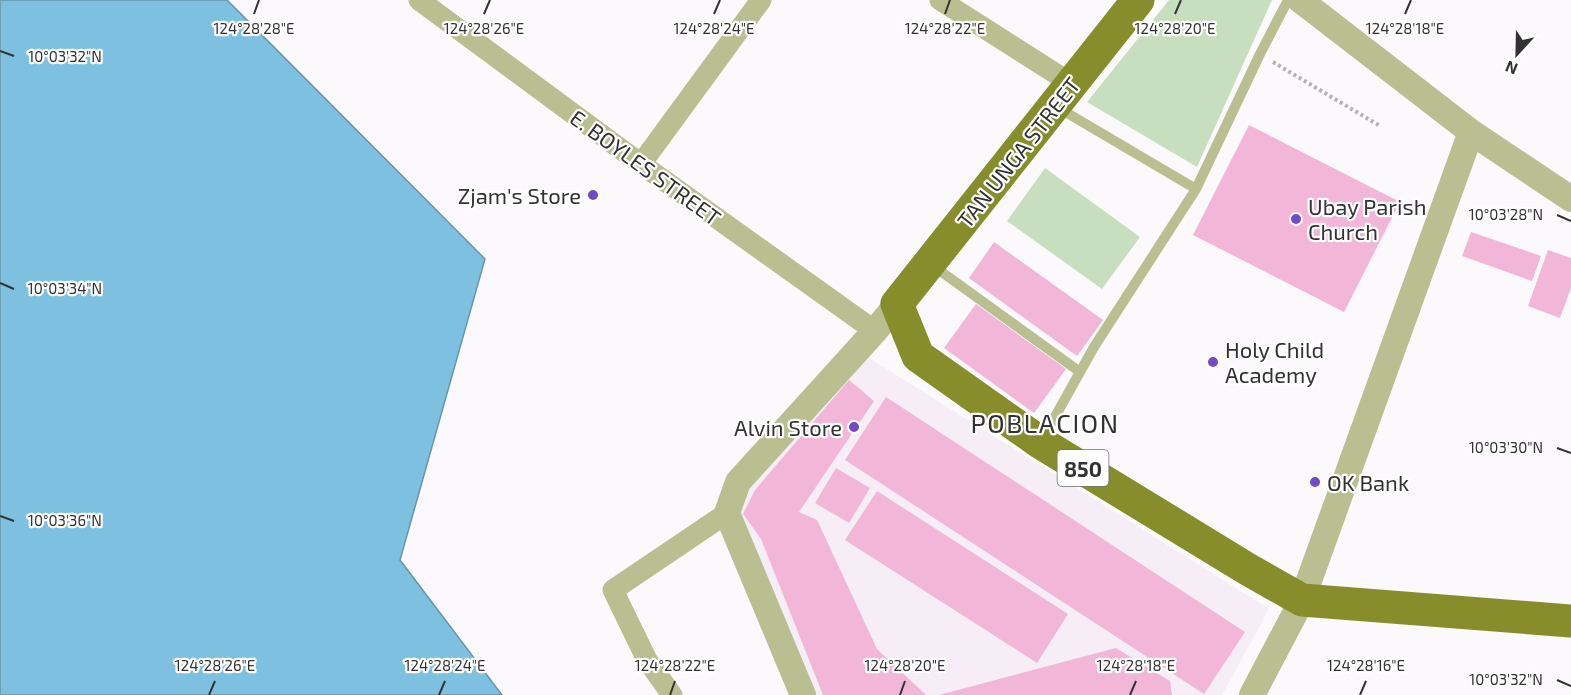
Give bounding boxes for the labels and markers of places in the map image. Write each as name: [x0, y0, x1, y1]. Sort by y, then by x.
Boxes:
place label: Zjam's Store: [458, 182, 581, 209]
marker: Zjam's Store: [586, 188, 600, 202]
place label: Ubay Parish Church: [1308, 193, 1427, 244]
marker: Ubay Parish Church: [1289, 212, 1303, 226]
place label: Holy Child Academy: [1225, 336, 1324, 387]
marker: Holy Child Academy: [1206, 355, 1220, 369]
place label: Alvin Store: [734, 414, 842, 440]
marker: Alvin Store: [847, 420, 861, 434]
place label: OK Bank: [1327, 469, 1409, 495]
marker: OK Bank: [1308, 475, 1322, 489]

